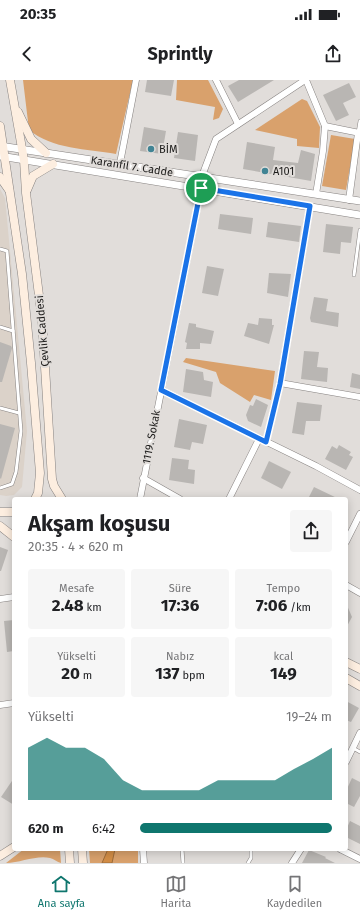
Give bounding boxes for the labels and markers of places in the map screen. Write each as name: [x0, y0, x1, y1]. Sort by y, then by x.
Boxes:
place label: BİM: [159, 142, 178, 156]
marker: BİM: [146, 144, 156, 154]
place label: A101: [273, 165, 294, 178]
marker: A101: [260, 166, 270, 176]
pin: [184, 171, 218, 205]

